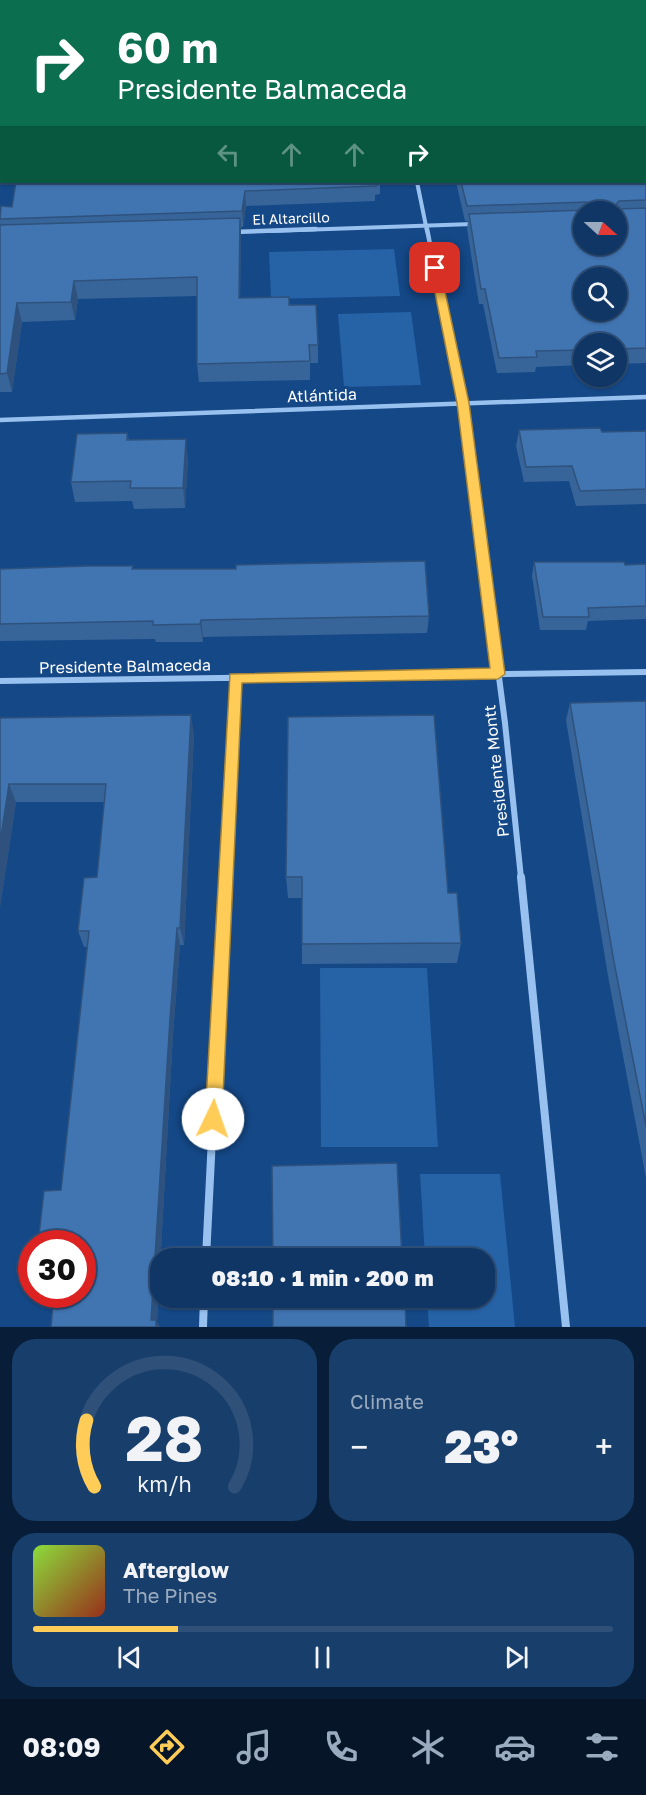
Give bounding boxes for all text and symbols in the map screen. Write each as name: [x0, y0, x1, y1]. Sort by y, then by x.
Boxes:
text: 60 m: [117, 22, 218, 72]
icon: right: [18, 24, 96, 102]
text: Presidente Balmaceda: [117, 73, 407, 105]
icon: left: [212, 138, 245, 171]
icon: ahead: [275, 138, 308, 171]
icon: ahead: [338, 138, 371, 171]
icon: right: [401, 138, 434, 171]
north arrow: [573, 201, 627, 255]
map controls: [573, 201, 627, 387]
street label: El Altarcillo: [252, 208, 330, 228]
pin: [409, 242, 460, 293]
icon: arrive: [418, 251, 451, 284]
button: search: [573, 267, 627, 321]
button: layers: [573, 333, 627, 387]
street label: Atlántida: [287, 384, 357, 406]
street label: Presidente Balmaceda: [39, 655, 211, 677]
street label: Presidente Montt: [479, 704, 513, 838]
position arrow: [181, 1087, 245, 1151]
speed limit sign: 30: [18, 1230, 96, 1308]
text: 08:10 · 1 min · 200 m: [211, 1264, 434, 1291]
text: Climate: [350, 1389, 424, 1413]
text: 28: [125, 1400, 203, 1475]
text: 23°: [445, 1419, 518, 1473]
text: −: [350, 1427, 368, 1466]
text: +: [595, 1427, 613, 1466]
text: km/h: [137, 1471, 192, 1497]
text: Afterglow: [123, 1556, 229, 1583]
text: The Pines: [123, 1583, 217, 1607]
icon: previous: [113, 1641, 146, 1674]
icon: pause: [306, 1641, 339, 1674]
icon: next: [500, 1641, 533, 1674]
icon: directions: [146, 1726, 188, 1768]
icon: music: [233, 1726, 275, 1768]
icon: phone: [320, 1726, 362, 1768]
icon: climate: [407, 1726, 449, 1768]
icon: car: [494, 1726, 536, 1768]
icon: filters: [581, 1726, 623, 1768]
text: 08:09: [23, 1731, 101, 1763]

